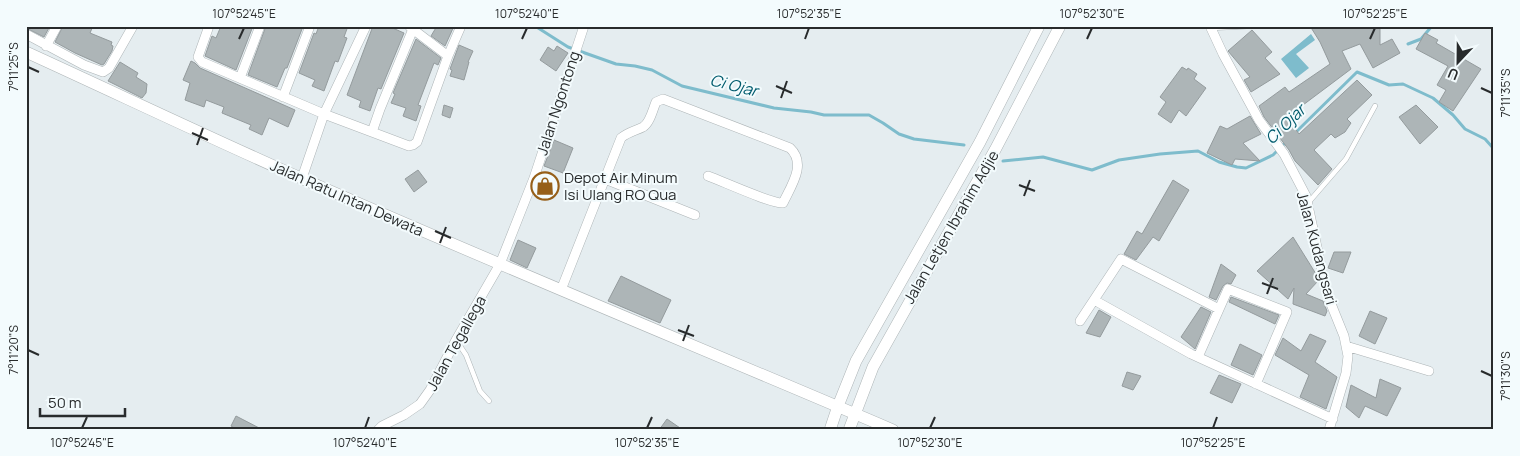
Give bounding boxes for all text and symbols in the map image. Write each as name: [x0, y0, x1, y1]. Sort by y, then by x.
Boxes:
text: 107°52'45"E: [212, 5, 276, 22]
text: 107°52'40"E: [495, 5, 559, 22]
text: 107°52'35"E: [777, 5, 841, 22]
text: 107°52'30"E: [1060, 5, 1125, 22]
text: 107°52'25"E: [1343, 5, 1408, 22]
north arrow: [1432, 38, 1482, 88]
text: 7°11'25"S: [5, 42, 22, 92]
street label: Jalan Ngontong: [531, 48, 585, 158]
text: U: [1445, 64, 1461, 85]
water label: Ci Ojar: [708, 68, 762, 102]
text: 7°11'35"S: [1497, 68, 1514, 118]
water label: Ci Ojar: [1260, 98, 1312, 149]
street label: Jalan Letjen Ibrahim Adjie: [898, 146, 1004, 308]
street label: Jalan Ratu Intan Dewata: [267, 155, 427, 241]
place label: Depot Air Minum Isi Ulang RO Qua: [564, 167, 677, 205]
shop icon: Depot Air Minum Isi Ulang RO Qua: [530, 171, 560, 201]
street label: Jalan Kudangsari: [1292, 189, 1342, 307]
street label: Jalan Tegallega: [421, 292, 491, 394]
text: 7°11'20"S: [5, 325, 22, 375]
text: 7°11'30"S: [1497, 351, 1514, 401]
scale bar: [40, 386, 125, 418]
text: 50 m: [48, 392, 82, 413]
text: 107°52'45"E: [50, 434, 114, 451]
text: 107°52'40"E: [333, 434, 397, 451]
text: 107°52'35"E: [615, 434, 679, 451]
text: 107°52'30"E: [898, 434, 963, 451]
text: 107°52'25"E: [1181, 434, 1246, 451]

